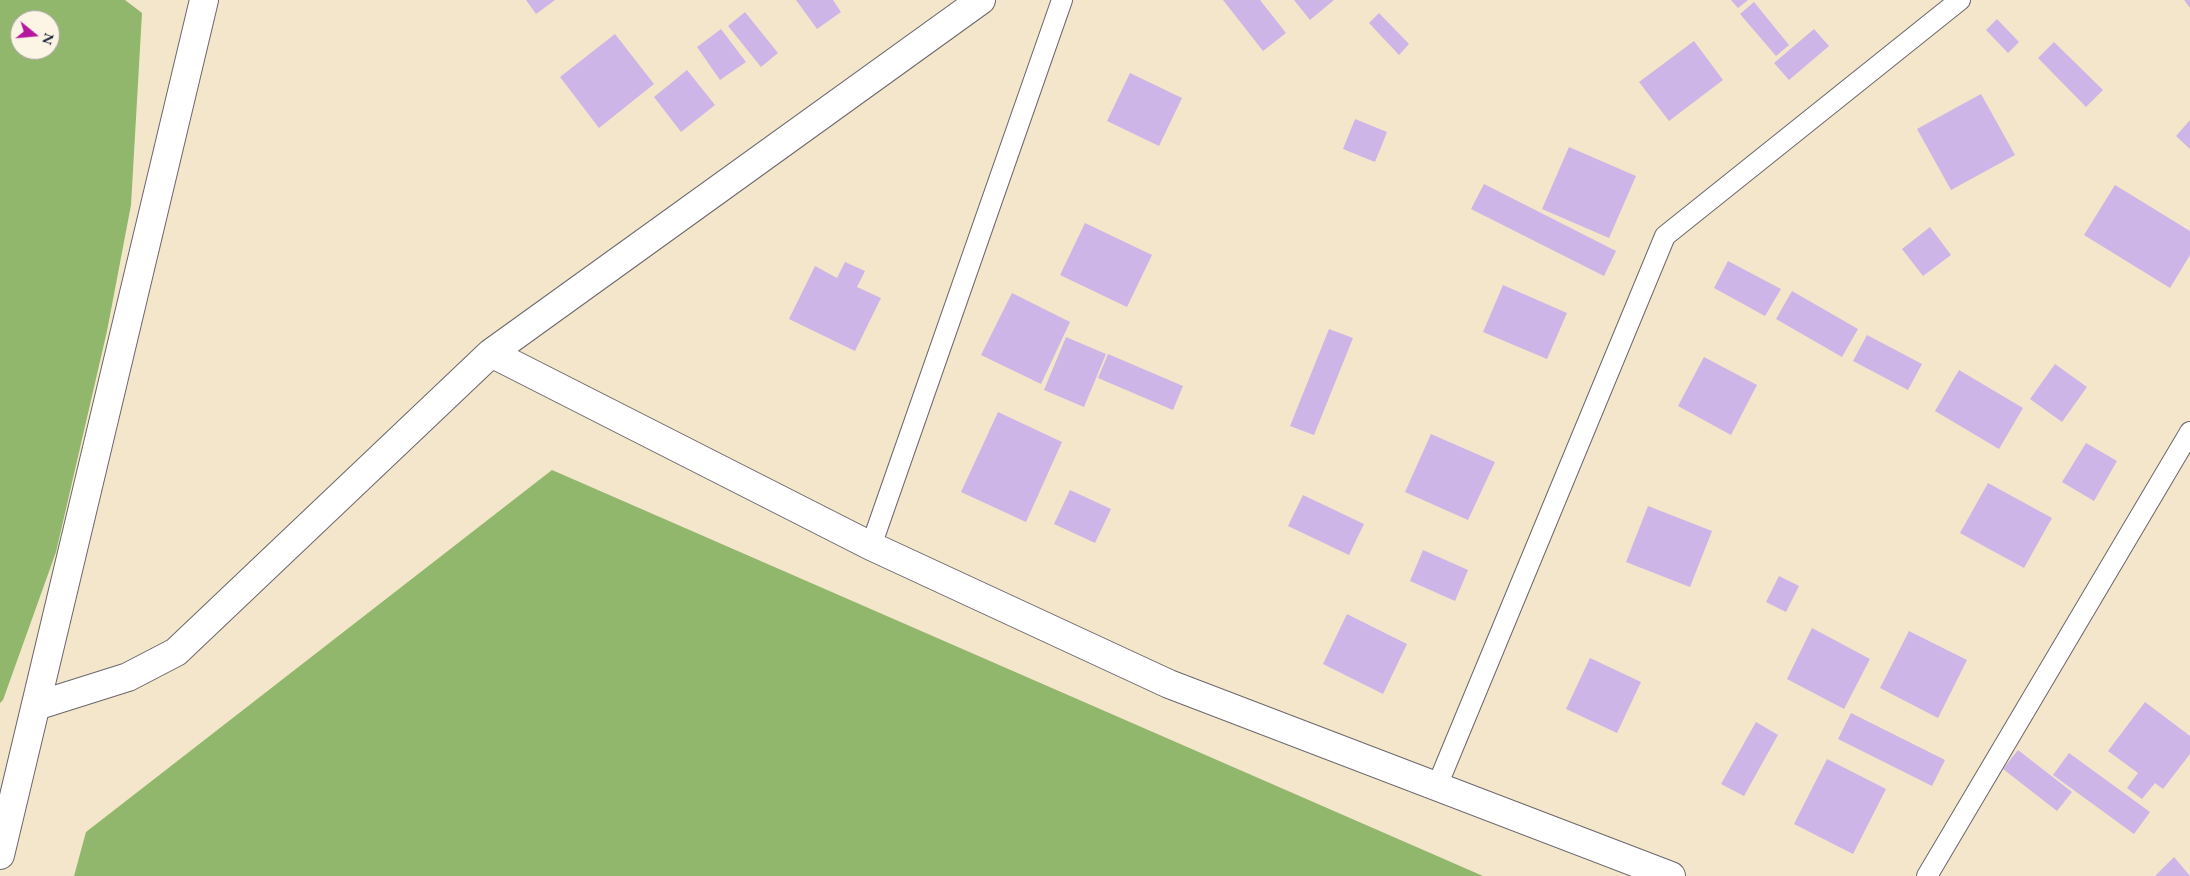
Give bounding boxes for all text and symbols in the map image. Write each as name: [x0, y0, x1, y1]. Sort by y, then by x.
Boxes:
north arrow: [10, 10, 60, 60]
text: N: [38, 31, 59, 47]

